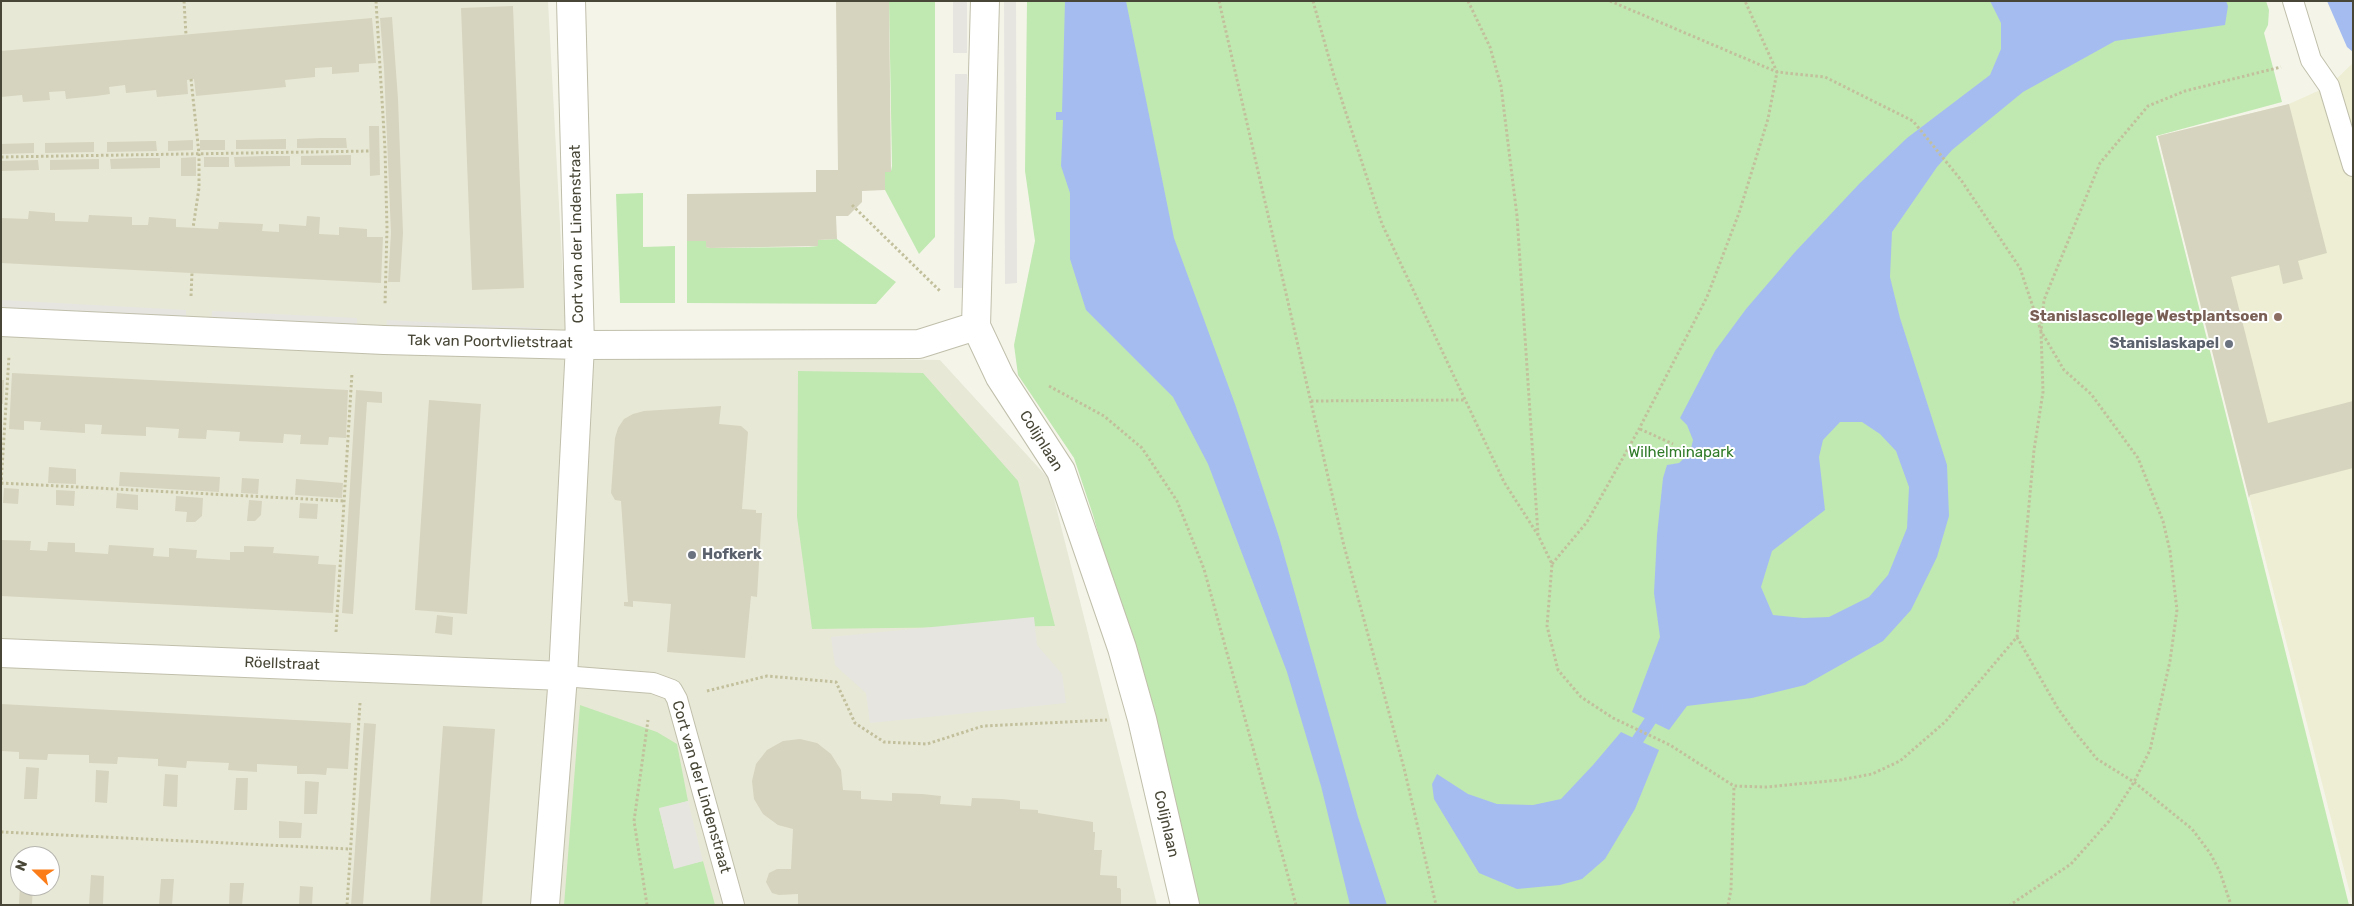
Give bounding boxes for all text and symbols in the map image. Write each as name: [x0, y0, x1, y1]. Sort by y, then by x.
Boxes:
street label: Cort van der Lindenstraat: [566, 145, 588, 323]
place label: Stanislascollege Westplantsoen: [2030, 308, 2268, 326]
marker: Stanislascollege Westplantsoen: [2272, 311, 2284, 323]
street label: Tak van Poortvlietstraat: [407, 332, 573, 352]
place label: Stanislaskapel: [2109, 335, 2219, 353]
marker: Stanislaskapel: [2223, 338, 2235, 350]
street label: Colijnlaan: [1015, 407, 1067, 475]
park label: Wilhelminapark: [1628, 444, 1734, 462]
place label: Hofkerk: [702, 546, 762, 564]
marker: Hofkerk: [686, 549, 698, 561]
street label: Röellstraat: [244, 654, 320, 674]
street label: Cort van der Lindenstraat: [668, 699, 734, 875]
street label: Colijnlaan: [1150, 789, 1182, 859]
north arrow: [10, 846, 60, 896]
text: N: [12, 858, 31, 873]

